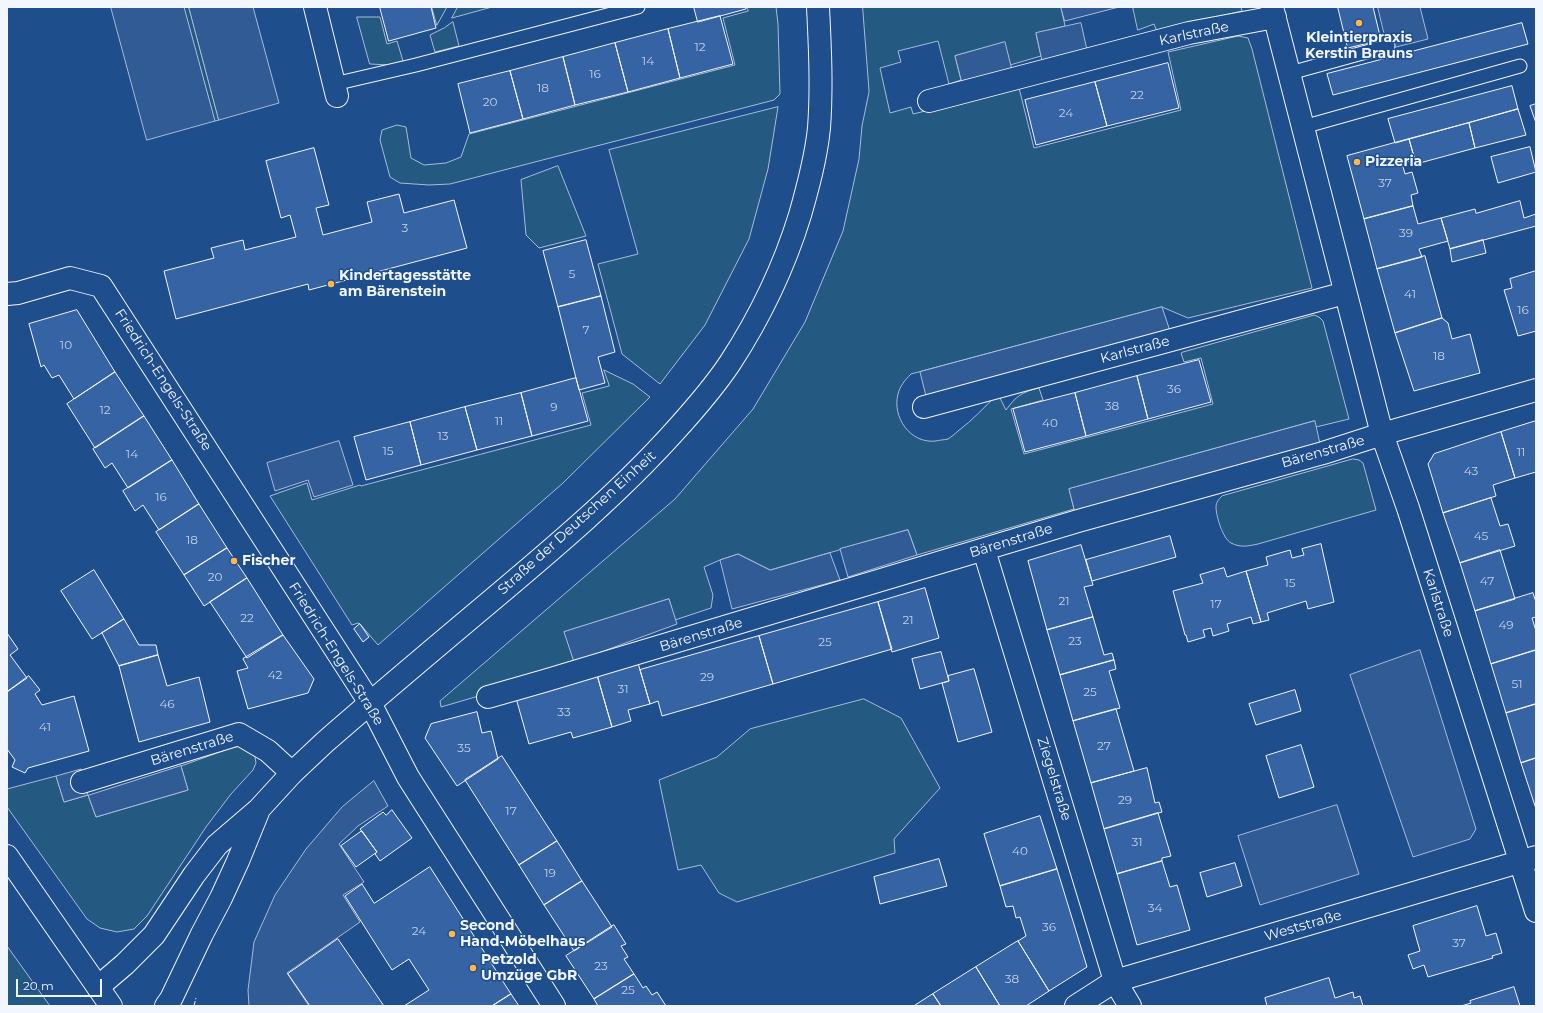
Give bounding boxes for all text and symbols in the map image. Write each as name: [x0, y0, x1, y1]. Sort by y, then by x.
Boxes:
street label: Karlstraße: [1158, 18, 1230, 50]
marker: Kleintierpraxis Kerstin Brauns: [1354, 18, 1364, 28]
place label: Kleintierpraxis Kerstin Brauns: [1305, 30, 1413, 62]
house number: 12: [694, 40, 706, 54]
house number: 14: [642, 54, 654, 68]
house number: 16: [589, 67, 601, 81]
house number: 18: [537, 81, 549, 95]
house number: 22: [1130, 88, 1144, 102]
house number: 20: [483, 95, 497, 109]
house number: 24: [1059, 106, 1073, 120]
place label: Pizzeria: [1365, 154, 1422, 170]
marker: Pizzeria: [1352, 157, 1362, 167]
house number: 37: [1378, 176, 1392, 190]
house number: 3: [402, 221, 408, 235]
house number: 39: [1399, 226, 1413, 240]
house number: 5: [569, 267, 575, 281]
place label: Kindertagesstätte am Bärenstein: [339, 268, 471, 300]
marker: Kindertagesstätte am Bärenstein: [326, 279, 336, 289]
house number: 41: [1404, 287, 1416, 301]
house number: 16: [1517, 303, 1529, 317]
street label: Friedrich-Engels-Straße: [111, 306, 215, 454]
house number: 7: [582, 323, 590, 337]
street label: Karlstraße: [1099, 333, 1171, 367]
house number: 10: [60, 338, 72, 352]
house number: 18: [1433, 349, 1445, 363]
house number: 36: [1167, 382, 1181, 396]
house number: 38: [1105, 399, 1119, 413]
house number: 9: [550, 400, 558, 414]
house number: 12: [99, 403, 111, 417]
house number: 11: [495, 414, 503, 428]
house number: 40: [1042, 416, 1058, 430]
house number: 13: [437, 429, 449, 443]
street label: Bärenstraße: [1279, 432, 1367, 472]
house number: 15: [382, 444, 394, 458]
house number: 11: [1517, 445, 1525, 459]
house number: 14: [126, 447, 138, 461]
street label: Straße der Deutschen Einheit: [494, 448, 660, 598]
house number: 43: [1464, 464, 1478, 478]
house number: 16: [155, 490, 167, 504]
street label: Bärenstraße: [968, 520, 1054, 562]
house number: 45: [1474, 529, 1488, 543]
house number: 18: [186, 533, 198, 547]
place label: Fischer: [242, 553, 295, 569]
marker: Fischer: [229, 556, 239, 566]
street label: Karlstraße: [1419, 567, 1457, 639]
house number: 20: [208, 570, 222, 584]
house number: 47: [1480, 574, 1494, 588]
house number: 15: [1284, 576, 1296, 590]
street label: Friedrich-Engels-Straße: [285, 579, 387, 729]
house number: 21: [1058, 594, 1070, 608]
house number: 17: [1210, 597, 1222, 611]
house number: 22: [240, 611, 254, 625]
house number: 21: [902, 613, 914, 627]
street label: Bärenstraße: [658, 614, 744, 656]
house number: 49: [1498, 618, 1514, 632]
house number: 23: [1068, 634, 1082, 648]
house number: 25: [818, 635, 832, 649]
house number: 42: [268, 668, 282, 682]
house number: 29: [700, 670, 714, 684]
house number: 51: [1511, 677, 1523, 691]
house number: 31: [617, 682, 629, 696]
house number: 25: [1083, 685, 1097, 699]
house number: 46: [159, 697, 175, 711]
house number: 33: [557, 705, 571, 719]
house number: 41: [39, 720, 51, 734]
street label: Bärenstraße: [149, 728, 235, 770]
street label: Ziegelstraße: [1033, 735, 1075, 823]
house number: 27: [1097, 739, 1111, 753]
house number: 35: [457, 741, 471, 755]
house number: 29: [1118, 793, 1132, 807]
house number: 17: [505, 804, 517, 818]
house number: 31: [1131, 835, 1143, 849]
house number: 40: [1012, 844, 1028, 858]
house number: 19: [544, 866, 556, 880]
house number: 34: [1148, 901, 1162, 915]
street label: Weststraße: [1263, 907, 1343, 945]
place label: Second Hand-Möbelhaus: [460, 918, 585, 950]
house number: 36: [1042, 920, 1056, 934]
house number: 24: [412, 924, 426, 938]
marker: Second Hand-Möbelhaus: [447, 929, 457, 939]
house number: 37: [1452, 936, 1466, 950]
place label: Petzold Umzüge GbR: [481, 952, 577, 984]
house number: 23: [594, 959, 608, 973]
marker: Petzold Umzüge GbR: [468, 963, 478, 973]
scale bar: [18, 971, 104, 997]
house number: 38: [1005, 972, 1019, 986]
text: 20 m: [23, 978, 54, 993]
house number: 25: [621, 983, 635, 997]

